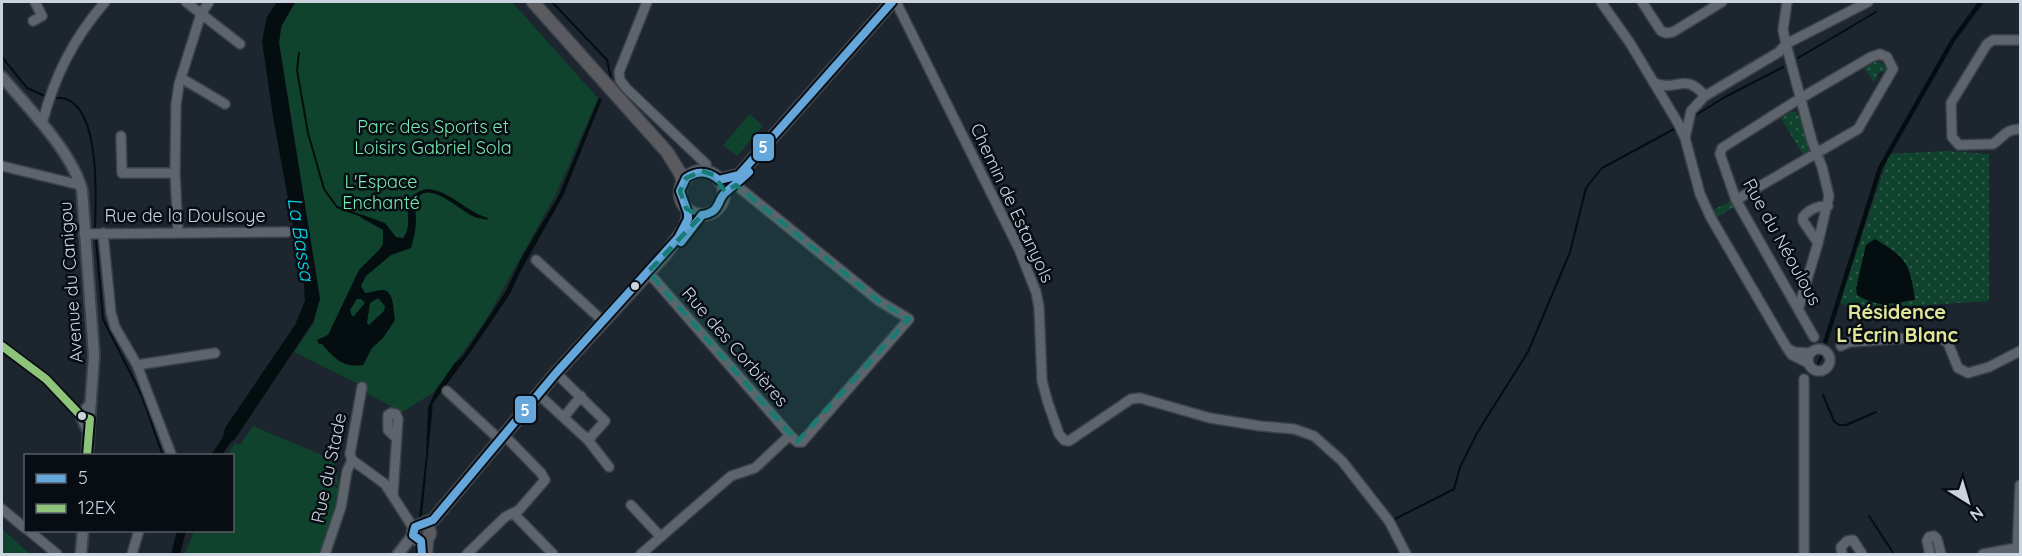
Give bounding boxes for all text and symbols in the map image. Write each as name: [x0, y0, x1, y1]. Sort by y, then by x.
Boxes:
park label: Parc des Sports et Loisirs Gabriel Sola: [354, 115, 512, 159]
street label: Chemin de Estanyols: [965, 119, 1059, 286]
line badge: 5: [752, 133, 775, 162]
text: 5: [758, 137, 768, 157]
park label: L'Espace Enchanté: [342, 170, 420, 214]
street label: Rue du Néoulous: [1738, 174, 1827, 309]
water label: La Bassa: [283, 195, 321, 284]
street label: Avenue du Canigou: [53, 201, 88, 364]
street label: Rue de la Doulsoye: [104, 204, 266, 227]
unlabelled marker: [629, 280, 641, 292]
street label: Rue des Corbières: [677, 282, 794, 411]
district label: Résidence L'Écrin Blanc: [1836, 299, 1958, 347]
line badge: 5: [514, 395, 537, 424]
text: 5: [520, 400, 530, 420]
unlabelled marker: [76, 410, 88, 422]
street label: Rue du Stade: [306, 411, 351, 525]
legend: [24, 454, 234, 532]
text: 5: [78, 466, 88, 489]
north arrow: [1938, 472, 1998, 532]
text: 12EX: [78, 496, 116, 519]
text: N: [1966, 502, 1988, 526]

